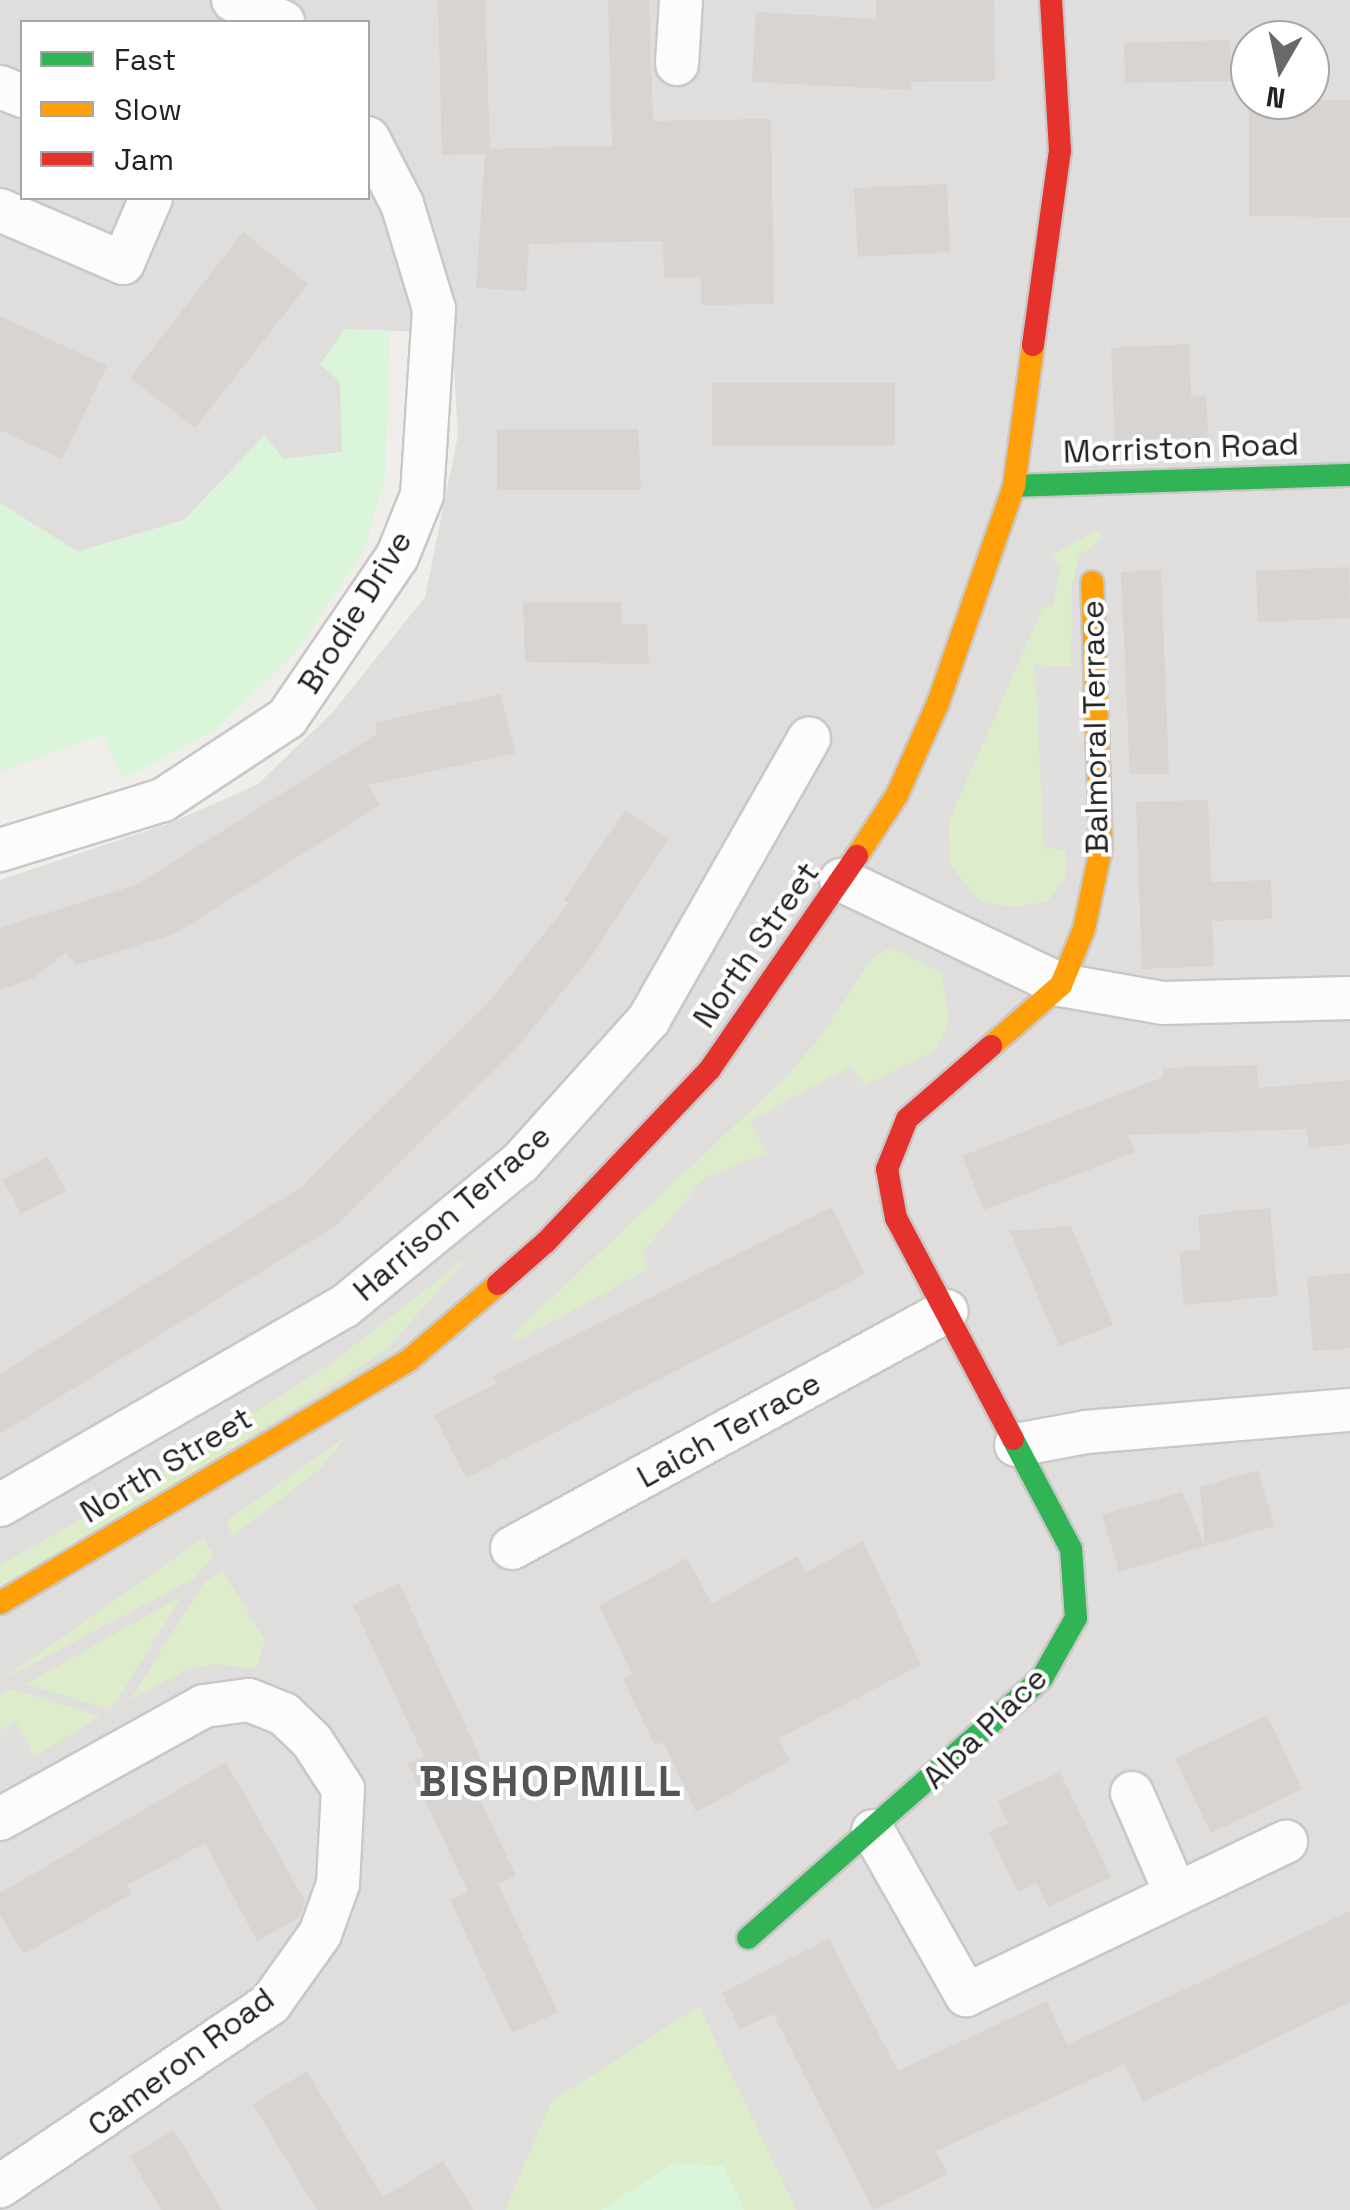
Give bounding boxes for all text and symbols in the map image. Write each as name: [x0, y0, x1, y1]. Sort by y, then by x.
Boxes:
legend: [20, 20, 370, 200]
north arrow: [1230, 20, 1330, 120]
text: Fast: [114, 40, 176, 79]
text: N: [1264, 78, 1288, 117]
text: Slow: [114, 90, 182, 129]
text: Jam: [114, 140, 174, 179]
street label: Morriston Road: [1062, 425, 1300, 471]
street label: Brodie Drive: [290, 524, 420, 700]
street label: Balmoral Terrace: [1074, 599, 1116, 855]
street label: North Street: [685, 855, 827, 1035]
street label: Harrison Terrace: [345, 1116, 559, 1310]
street label: Laich Terrace: [630, 1364, 828, 1496]
street label: North Street: [73, 1399, 259, 1531]
street label: Alba Place: [915, 1659, 1055, 1797]
district label: BISHOPMILL: [419, 1757, 683, 1807]
street label: Cameron Road: [80, 1980, 282, 2144]

